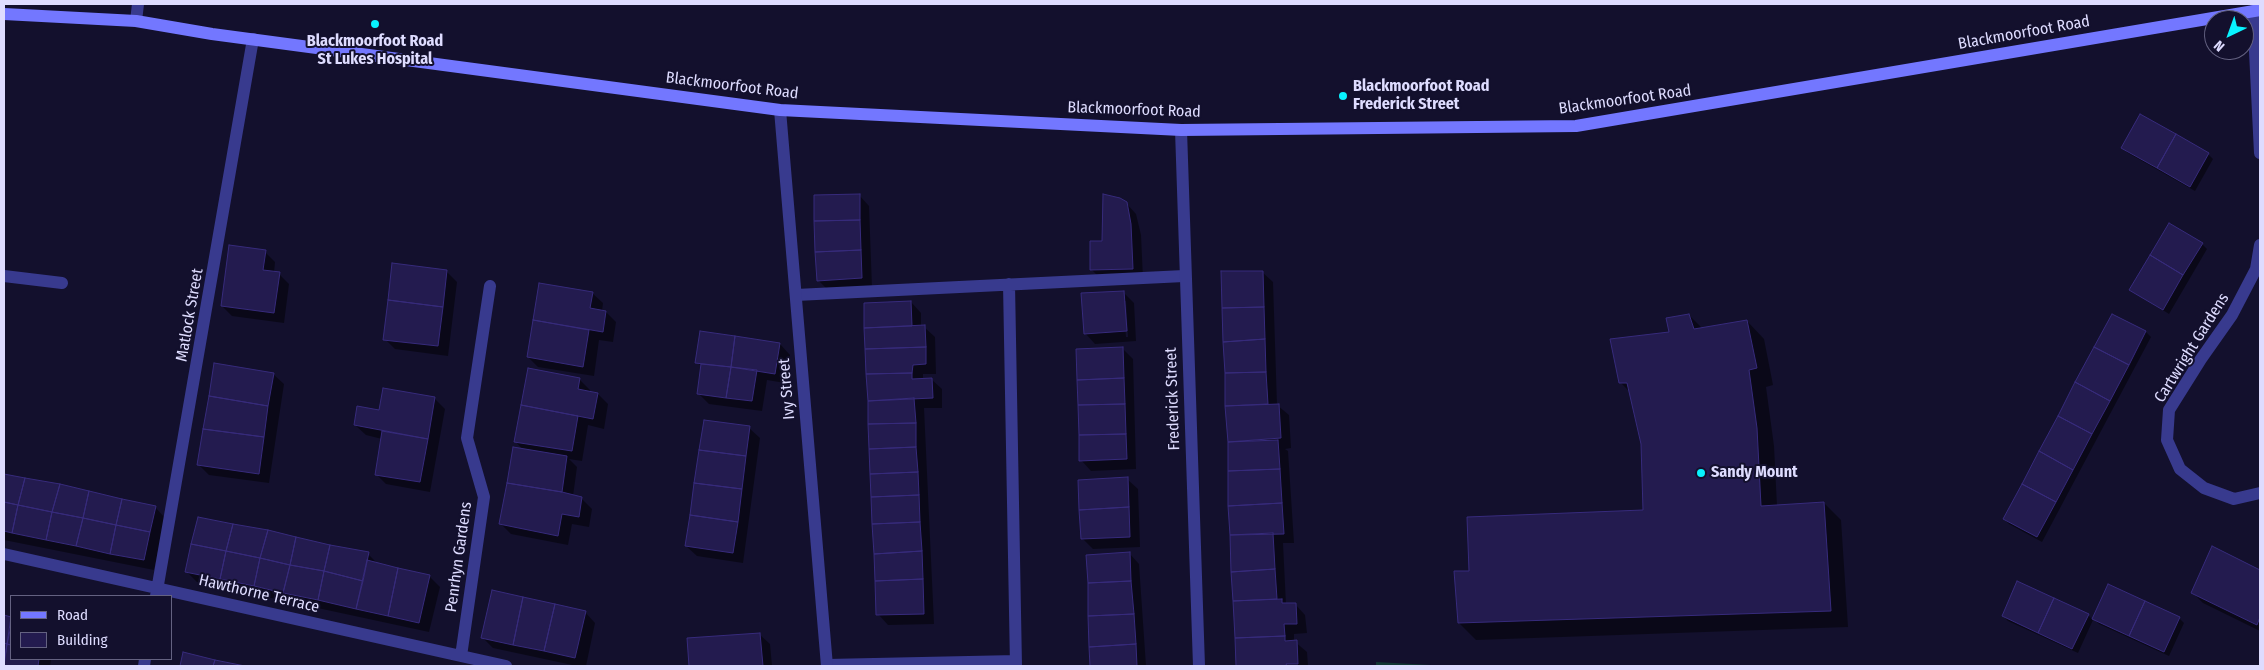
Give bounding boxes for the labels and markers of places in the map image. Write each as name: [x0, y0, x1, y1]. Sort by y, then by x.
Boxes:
marker: Blackmoorfoot Road St Lukes Hospital: [369, 18, 381, 30]
place label: Blackmoorfoot Road St Lukes Hospital: [307, 32, 443, 70]
place label: Blackmoorfoot Road Frederick Street: [1353, 77, 1489, 115]
marker: Blackmoorfoot Road Frederick Street: [1337, 90, 1349, 102]
place label: Sandy Mount: [1711, 463, 1798, 483]
marker: Sandy Mount: [1695, 467, 1707, 479]

